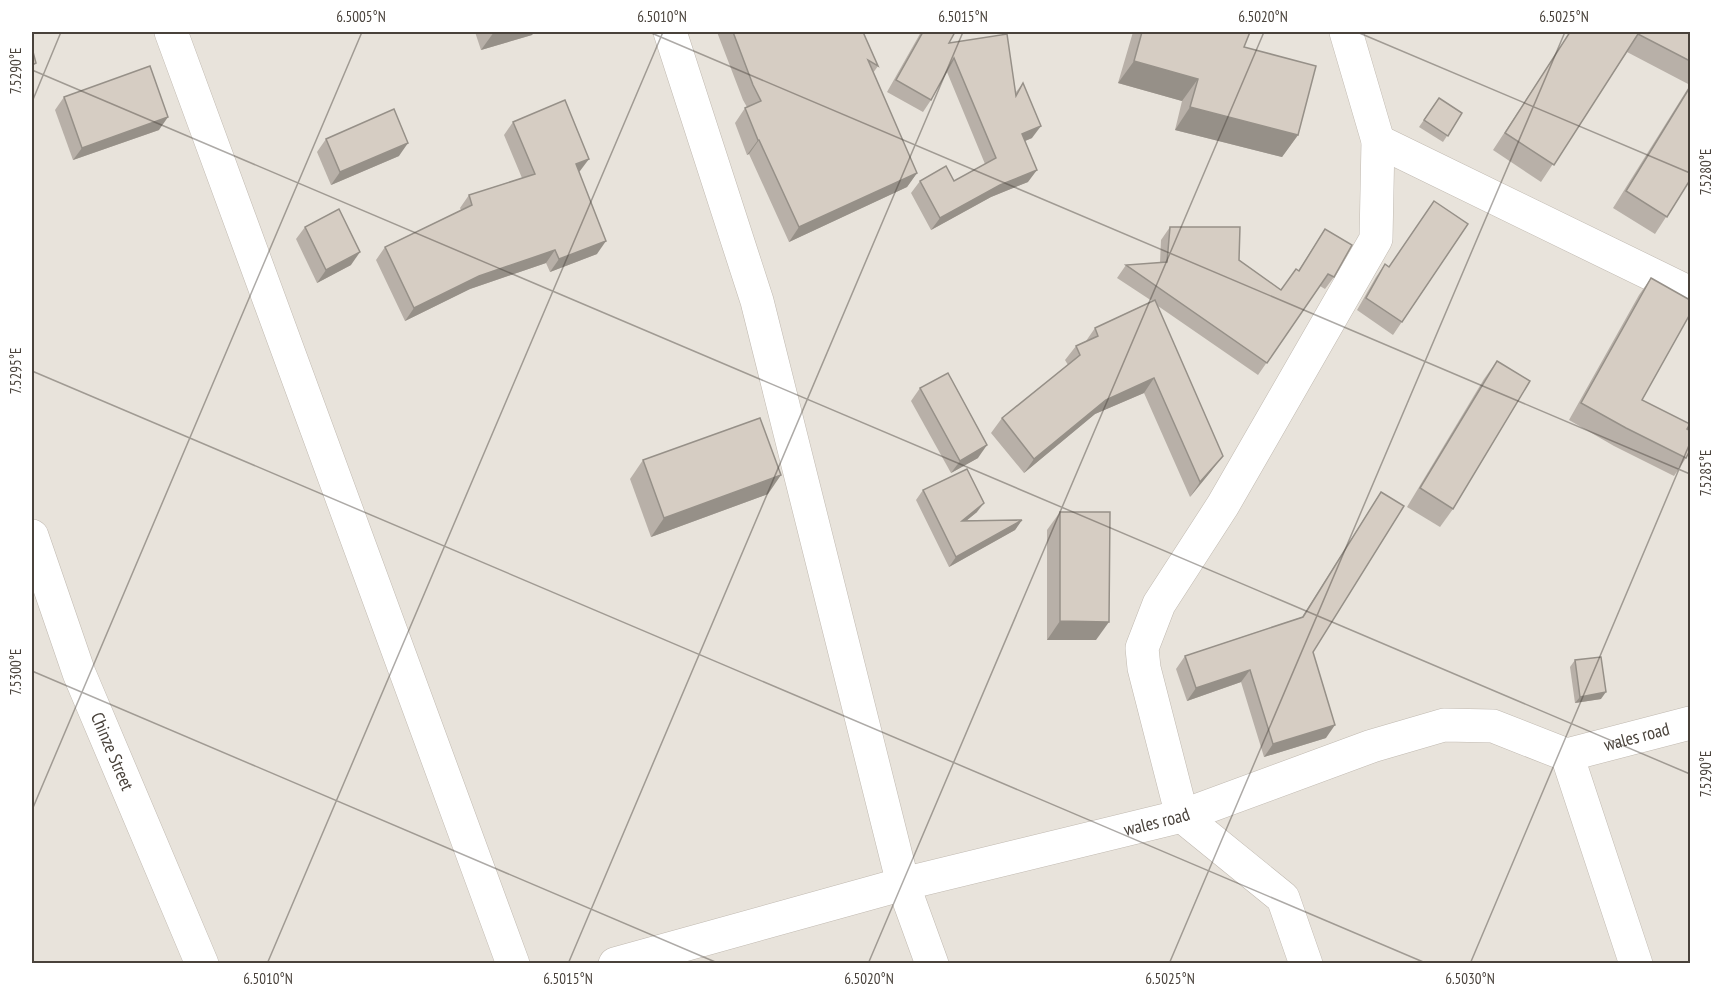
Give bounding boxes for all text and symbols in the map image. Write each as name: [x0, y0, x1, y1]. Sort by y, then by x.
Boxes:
text: 6.5005°N: [336, 7, 386, 26]
text: 6.5010°N: [637, 7, 687, 26]
text: 6.5015°N: [938, 7, 988, 26]
text: 6.5020°N: [1238, 7, 1288, 26]
text: 6.5025°N: [1539, 7, 1589, 26]
text: 7.5290°E: [6, 48, 25, 94]
text: 7.5280°E: [1696, 149, 1715, 195]
text: 7.5295°E: [6, 348, 25, 394]
text: 7.5285°E: [1696, 450, 1715, 496]
text: 7.5300°E: [6, 649, 25, 695]
street label: Chinze Street: [86, 709, 139, 794]
street label: wales road: [1601, 717, 1672, 756]
text: 7.5290°E: [1696, 751, 1715, 797]
street label: wales road: [1121, 802, 1193, 841]
text: 6.5010°N: [243, 969, 293, 988]
text: 6.5015°N: [543, 969, 593, 988]
text: 6.5020°N: [844, 969, 894, 988]
text: 6.5025°N: [1145, 969, 1195, 988]
text: 6.5030°N: [1445, 969, 1495, 988]

